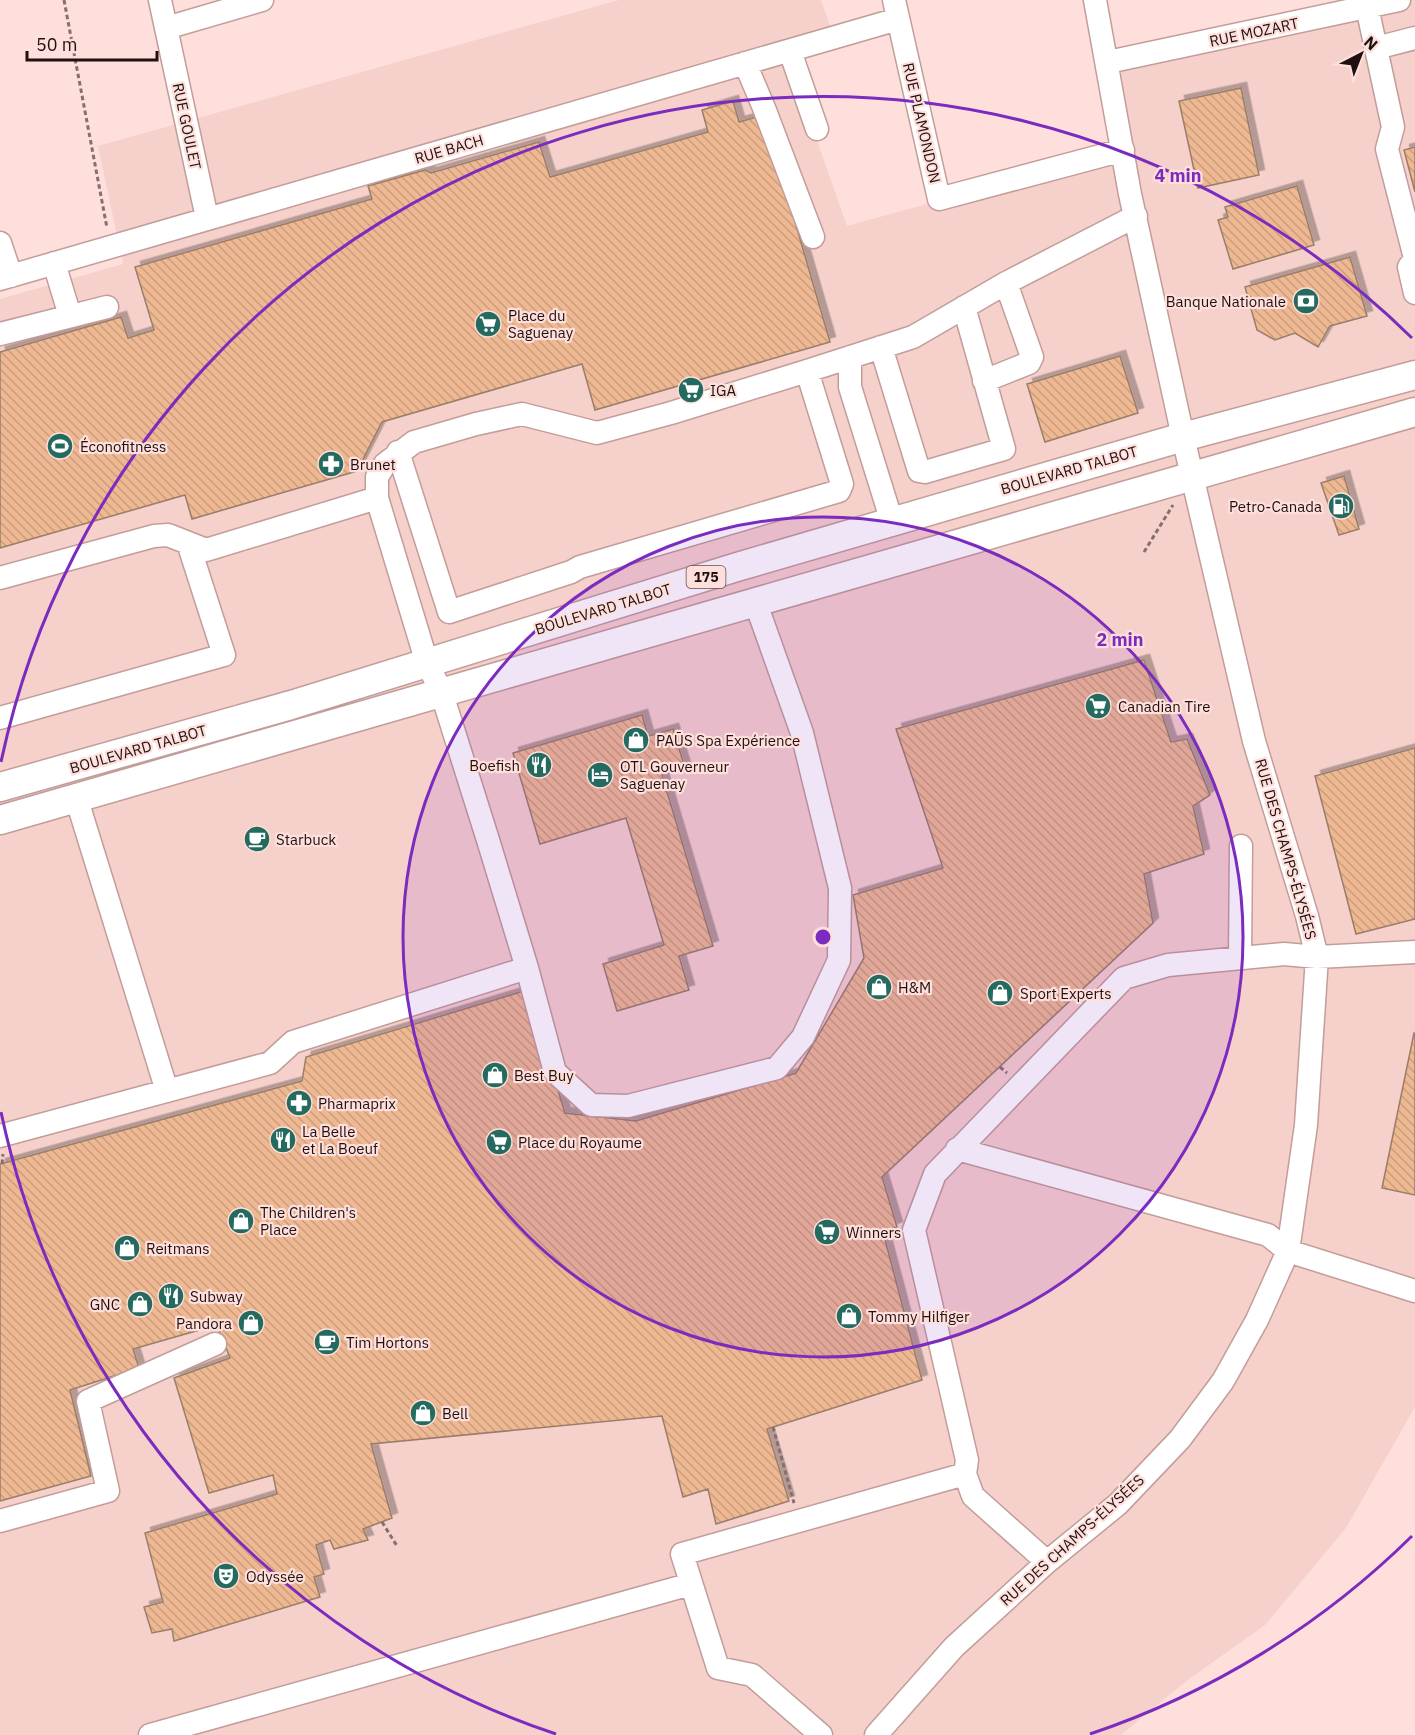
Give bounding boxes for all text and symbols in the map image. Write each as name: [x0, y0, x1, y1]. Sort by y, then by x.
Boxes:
street label: RUE MOZART: [1208, 13, 1301, 51]
scale bar: [27, 24, 158, 62]
north arrow: [1331, 24, 1391, 84]
text: N: [1360, 32, 1382, 54]
text: 50 m: [36, 33, 78, 56]
street label: RUE PLAMONDON: [899, 61, 945, 185]
street label: RUE GOULET: [169, 81, 206, 171]
street label: RUE BACH: [412, 130, 486, 168]
text: 4 min: [1154, 164, 1202, 187]
bank icon: Banque Nationale: [1291, 286, 1321, 316]
place label: Banque Nationale: [1166, 292, 1286, 311]
place label: Place du Saguenay: [508, 306, 574, 342]
supermarket icon: Place du Saguenay: [473, 309, 503, 339]
supermarket icon: IGA: [676, 375, 706, 405]
place label: IGA: [710, 381, 736, 400]
sports icon: Éconofitness: [45, 431, 75, 461]
place label: Éconofitness: [80, 437, 166, 456]
street label: BOULEVARD TALBOT: [998, 441, 1140, 499]
pharmacy icon: Brunet: [316, 449, 346, 479]
place label: Brunet: [350, 455, 396, 474]
fuel station icon: Petro-Canada: [1326, 491, 1356, 521]
place label: Petro-Canada: [1229, 497, 1322, 516]
road number: 175: [686, 566, 726, 588]
street label: BOULEVARD TALBOT: [533, 579, 674, 639]
text: 2 min: [1096, 628, 1144, 651]
supermarket icon: Canadian Tire: [1083, 691, 1113, 721]
place label: Canadian Tire: [1118, 697, 1210, 716]
street label: BOULEVARD TALBOT: [67, 720, 209, 778]
shop icon: PAŪS Spa Expérience: [621, 725, 651, 755]
place label: PAŪS Spa Expérience: [656, 731, 800, 750]
restaurant icon: Boefish: [524, 750, 554, 780]
place label: Boefish: [469, 756, 520, 775]
street label: RUE DES CHAMPS-ÉLYSÉES: [1251, 756, 1321, 942]
place label: OTL Gouverneur Saguenay: [620, 757, 730, 793]
hotel icon: OTL Gouverneur Saguenay: [585, 760, 615, 790]
cafe icon: Starbuck: [242, 824, 272, 854]
place label: Starbuck: [276, 830, 336, 849]
centre of rings: [813, 927, 833, 947]
shop icon: H&M: [864, 972, 894, 1002]
place label: H&M: [898, 978, 931, 997]
shop icon: Sport Experts: [985, 978, 1015, 1008]
place label: Sport Experts: [1020, 984, 1112, 1003]
shop icon: Best Buy: [480, 1060, 510, 1090]
place label: Best Buy: [514, 1066, 574, 1085]
pharmacy icon: Pharmaprix: [284, 1088, 314, 1118]
place label: Pharmaprix: [318, 1094, 396, 1113]
place label: La Belle et La Boeuf: [302, 1122, 378, 1158]
restaurant icon: La Belle et La Boeuf: [268, 1125, 298, 1155]
supermarket icon: Place du Royaume: [484, 1127, 514, 1157]
place label: Place du Royaume: [518, 1133, 642, 1152]
place label: The Children's Place: [260, 1203, 356, 1239]
shop icon: The Children's Place: [226, 1206, 256, 1236]
supermarket icon: Winners: [812, 1217, 842, 1247]
place label: Winners: [846, 1223, 901, 1242]
shop icon: Reitmans: [112, 1233, 142, 1263]
place label: Reitmans: [146, 1239, 210, 1258]
restaurant icon: Subway: [156, 1281, 186, 1311]
place label: Subway: [190, 1287, 243, 1306]
shop icon: GNC: [125, 1289, 155, 1319]
place label: GNC: [90, 1295, 120, 1314]
shop icon: Tommy Hilfiger: [834, 1301, 864, 1331]
place label: Tommy Hilfiger: [868, 1307, 970, 1326]
shop icon: Pandora: [236, 1308, 266, 1338]
place label: Pandora: [176, 1314, 232, 1333]
cafe icon: Tim Hortons: [312, 1327, 342, 1357]
place label: Tim Hortons: [346, 1333, 429, 1352]
shop icon: Bell: [408, 1398, 438, 1428]
place label: Bell: [442, 1404, 468, 1423]
street label: RUE DES CHAMPS-ÉLYSÉES: [996, 1470, 1148, 1610]
theatre icon: Odyssée: [211, 1561, 241, 1591]
place label: Odyssée: [246, 1567, 304, 1586]

